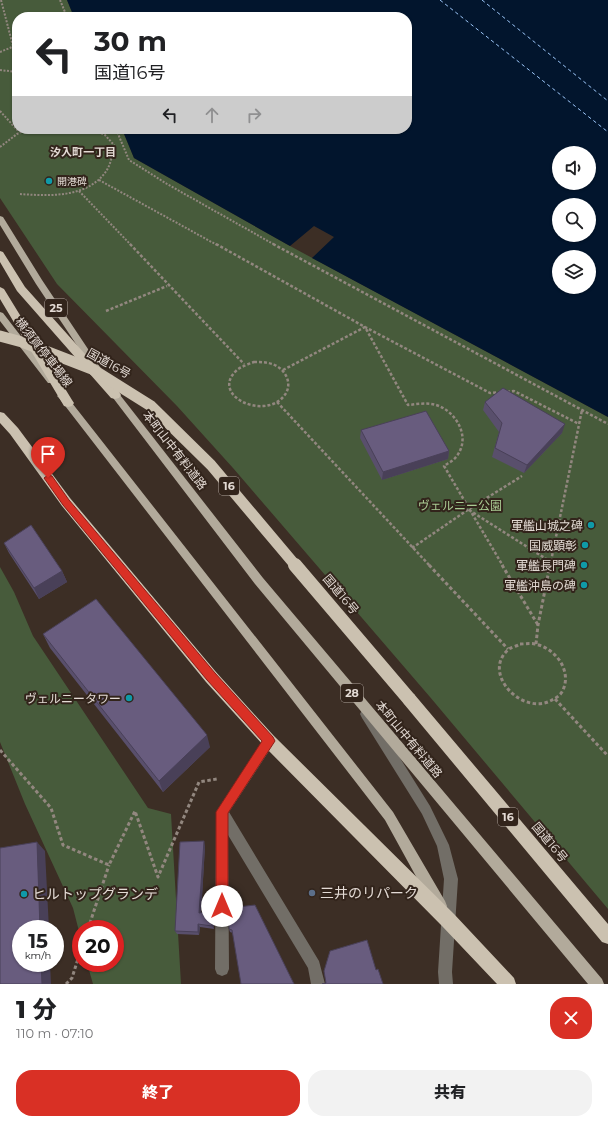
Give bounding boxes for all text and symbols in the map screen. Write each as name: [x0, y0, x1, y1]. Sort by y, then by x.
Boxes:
text: 30 m: [94, 24, 167, 58]
icon: left: [28, 28, 80, 80]
text: 国道16号: [94, 62, 165, 84]
icon: left: [159, 104, 181, 126]
icon: ahead: [201, 104, 223, 126]
icon: right: [243, 104, 265, 126]
district label: 汐入町一丁目: [50, 145, 116, 159]
map controls: [552, 146, 596, 294]
button: sound: [552, 146, 596, 190]
place label: 開港碑: [57, 175, 87, 188]
marker: 開港碑: [44, 176, 54, 186]
button: search: [552, 198, 596, 242]
button: layers: [552, 250, 596, 294]
road number: 25: [45, 299, 67, 317]
street label: 横須賀停車場線: [12, 314, 76, 390]
street label: 国道16号: [85, 345, 133, 381]
street label: 本町山中有料道路: [140, 408, 210, 492]
pin: [31, 437, 65, 478]
icon: arrive: [37, 443, 59, 465]
road number: 16: [219, 477, 239, 495]
park label: ヴェルニー公園: [418, 498, 502, 513]
place label: 軍艦山城之碑: [511, 518, 583, 533]
marker: 軍艦山城之碑: [586, 520, 596, 530]
place label: 国威顕彰: [529, 538, 577, 553]
marker: 国威顕彰: [580, 540, 590, 550]
place label: 軍艦長門碑: [516, 558, 576, 573]
marker: 軍艦長門碑: [579, 560, 589, 570]
street label: 国道16号: [320, 571, 362, 617]
place label: 軍艦沖島の碑: [504, 578, 576, 593]
marker: 軍艦沖島の碑: [579, 580, 589, 590]
road number: 28: [341, 684, 363, 702]
place label: ヴェルニータワー: [25, 691, 121, 706]
marker: ヴェルニータワー: [124, 693, 134, 703]
street label: 本町山中有料道路: [372, 697, 446, 781]
road number: 16: [498, 808, 518, 826]
street label: 国道16号: [529, 819, 571, 865]
place label: 三井のリパーク: [320, 884, 418, 902]
place label: ヒルトップグランデ: [32, 885, 158, 903]
position arrow: [201, 885, 243, 927]
marker: 三井のリパーク: [307, 888, 317, 898]
marker: ヒルトップグランデ: [19, 889, 29, 899]
speed limit sign: 20: [72, 920, 124, 972]
text: 15: [28, 929, 48, 953]
text: km/h: [25, 949, 51, 962]
text: 1 分: [16, 995, 57, 1024]
button: close: [550, 997, 592, 1039]
text: 110 m · 07:10: [16, 1025, 93, 1041]
button: 終了: [16, 1070, 300, 1116]
button: 共有: [308, 1070, 592, 1116]

